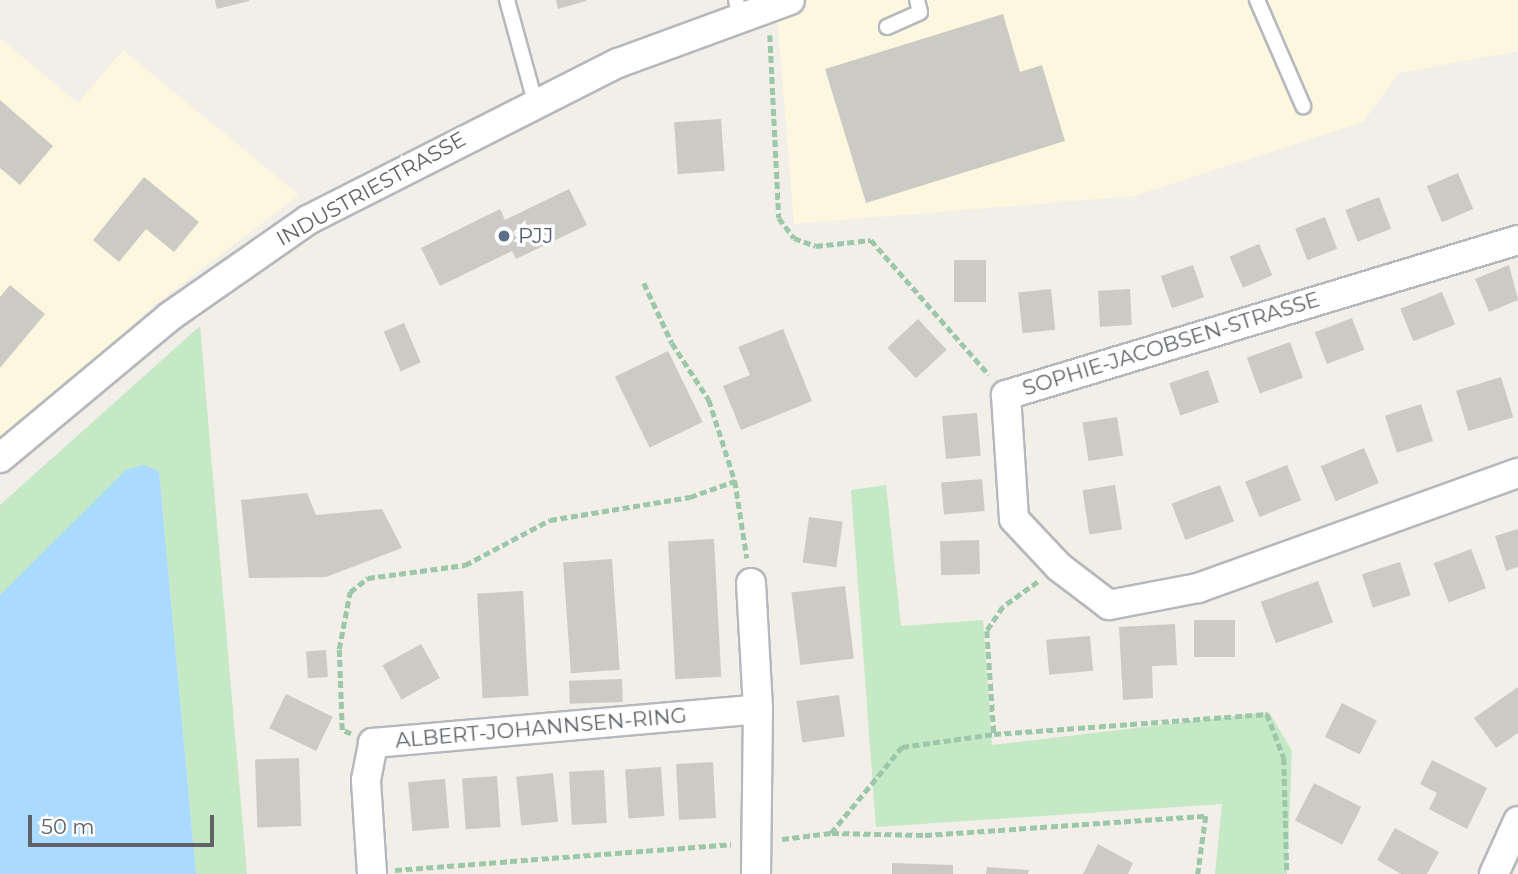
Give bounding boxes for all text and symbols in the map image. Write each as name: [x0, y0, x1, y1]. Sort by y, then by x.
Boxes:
street label: INDUSTRIESTRASSE: [272, 126, 470, 252]
place label: PJJ: [518, 223, 553, 249]
marker: PJJ: [496, 228, 512, 244]
street label: SOPHIE-JACOBSEN-STRASSE: [1019, 287, 1323, 401]
street label: ALBERT-JOHANNSEN-RING: [394, 703, 688, 753]
scale bar: [32, 800, 217, 844]
text: 50 m: [41, 814, 95, 839]

